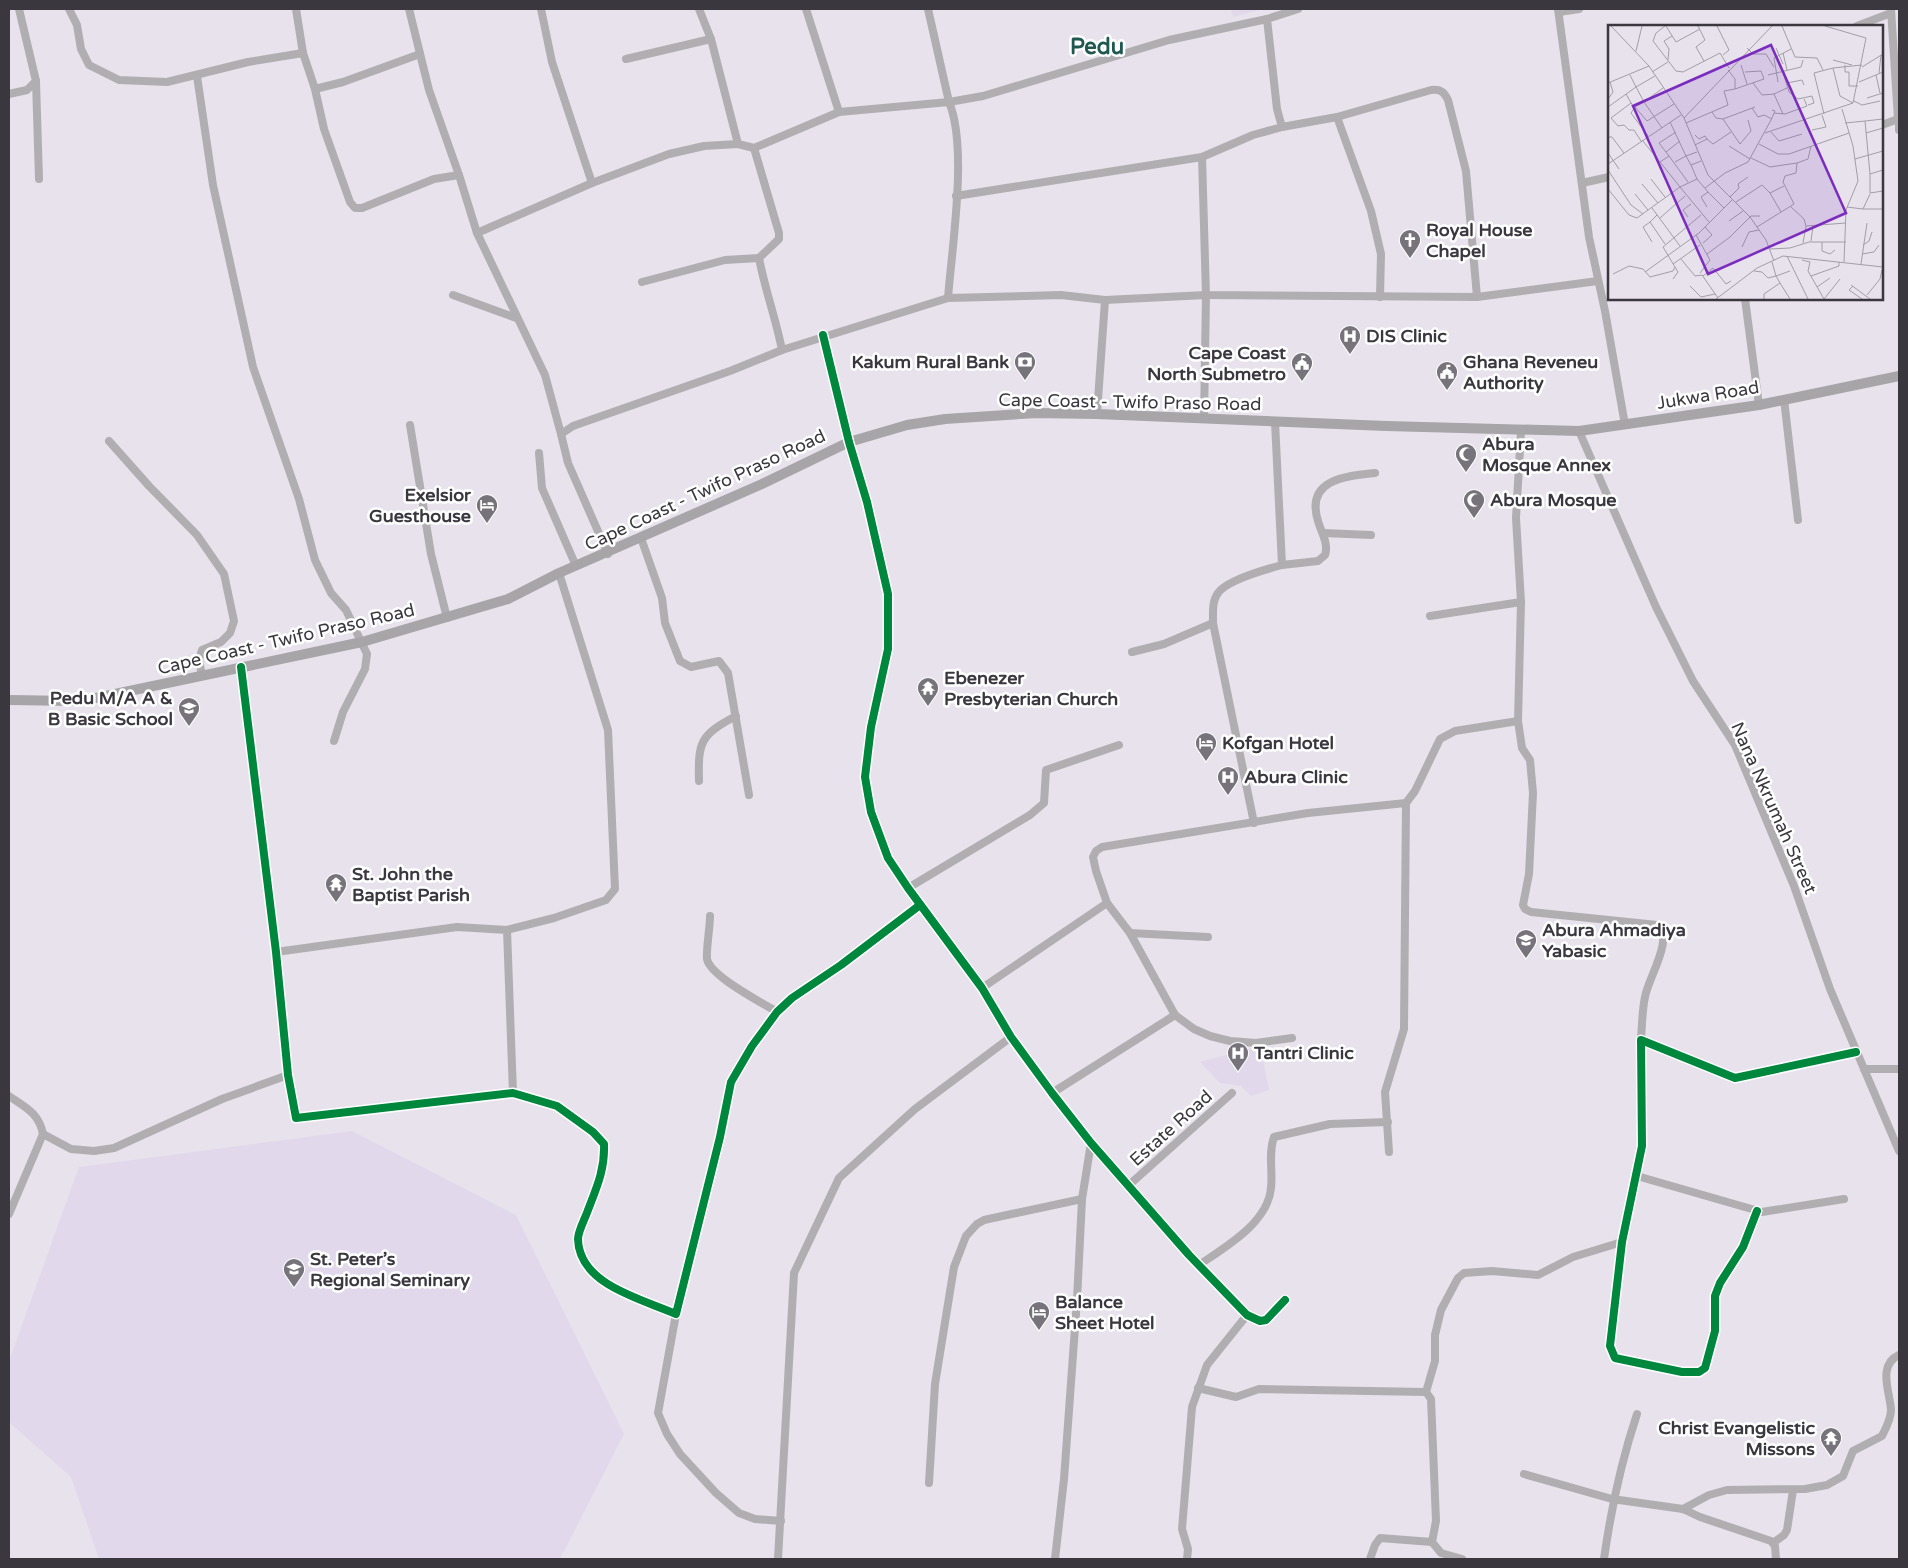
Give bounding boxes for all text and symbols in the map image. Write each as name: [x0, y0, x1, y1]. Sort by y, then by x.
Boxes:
inset map: [1608, 25, 1883, 300]
district label: Pedu: [1070, 34, 1124, 60]
place label: Royal House Chapel: [1426, 219, 1533, 262]
church icon: Royal House Chapel: [1398, 228, 1422, 259]
hospital icon: DIS Clinic: [1338, 324, 1362, 355]
place label: DIS Clinic: [1366, 325, 1447, 347]
place label: Cape Coast North Submetro: [1147, 342, 1286, 385]
bank icon: Kakum Rural Bank: [1013, 350, 1037, 381]
place label: Kakum Rural Bank: [852, 351, 1009, 373]
public building icon: Cape Coast North Submetro: [1290, 351, 1314, 382]
place label: Ghana Reveneu Authority: [1463, 351, 1598, 394]
public building icon: Ghana Reveneu Authority: [1435, 360, 1459, 391]
street label: Jukwa Road: [1655, 376, 1761, 414]
street label: Cape Coast - Twifo Praso Road: [998, 389, 1262, 415]
street label: Cape Coast - Twifo Praso Road: [581, 424, 829, 556]
place label: Abura Mosque Annex: [1482, 433, 1611, 476]
mosque icon: Abura Mosque Annex: [1454, 442, 1478, 473]
place label: Exelsior Guesthouse: [369, 484, 472, 527]
mosque icon: Abura Mosque: [1462, 488, 1486, 519]
place label: Abura Mosque: [1490, 489, 1617, 511]
hotel icon: Exelsior Guesthouse: [475, 493, 499, 524]
street label: Cape Coast - Twifo Praso Road: [155, 599, 417, 679]
place label: Ebenezer Presbyterian Church: [944, 667, 1118, 710]
temple icon: Ebenezer Presbyterian Church: [916, 676, 940, 707]
place label: Pedu M/A A & B Basic School: [48, 687, 173, 730]
school or university icon: Pedu M/A A & B Basic School: [177, 696, 201, 727]
street label: Nana Nkrumah Street: [1726, 719, 1822, 898]
hotel icon: Kofgan Hotel: [1194, 731, 1218, 762]
place label: Kofgan Hotel: [1222, 732, 1334, 754]
hospital icon: Abura Clinic: [1216, 765, 1240, 796]
place label: Abura Clinic: [1244, 766, 1348, 788]
place label: St. John the Baptist Parish: [352, 863, 470, 906]
temple icon: St. John the Baptist Parish: [324, 872, 348, 903]
place label: Abura Ahmadiya Yabasic: [1542, 919, 1686, 962]
school or university icon: Abura Ahmadiya Yabasic: [1514, 928, 1538, 959]
hospital icon: Tantri Clinic: [1226, 1041, 1250, 1072]
place label: Tantri Clinic: [1253, 1042, 1354, 1064]
street label: Estate Road: [1125, 1085, 1217, 1171]
place label: St. Peter’s Regional Seminary: [310, 1248, 470, 1291]
school or university icon: St. Peter’s Regional Seminary: [282, 1257, 306, 1288]
place label: Balance Sheet Hotel: [1055, 1291, 1154, 1334]
hotel icon: Balance Sheet Hotel: [1027, 1300, 1051, 1331]
place label: Christ Evangelistic Missons: [1658, 1417, 1815, 1460]
temple icon: Christ Evangelistic Missons: [1819, 1426, 1843, 1457]

